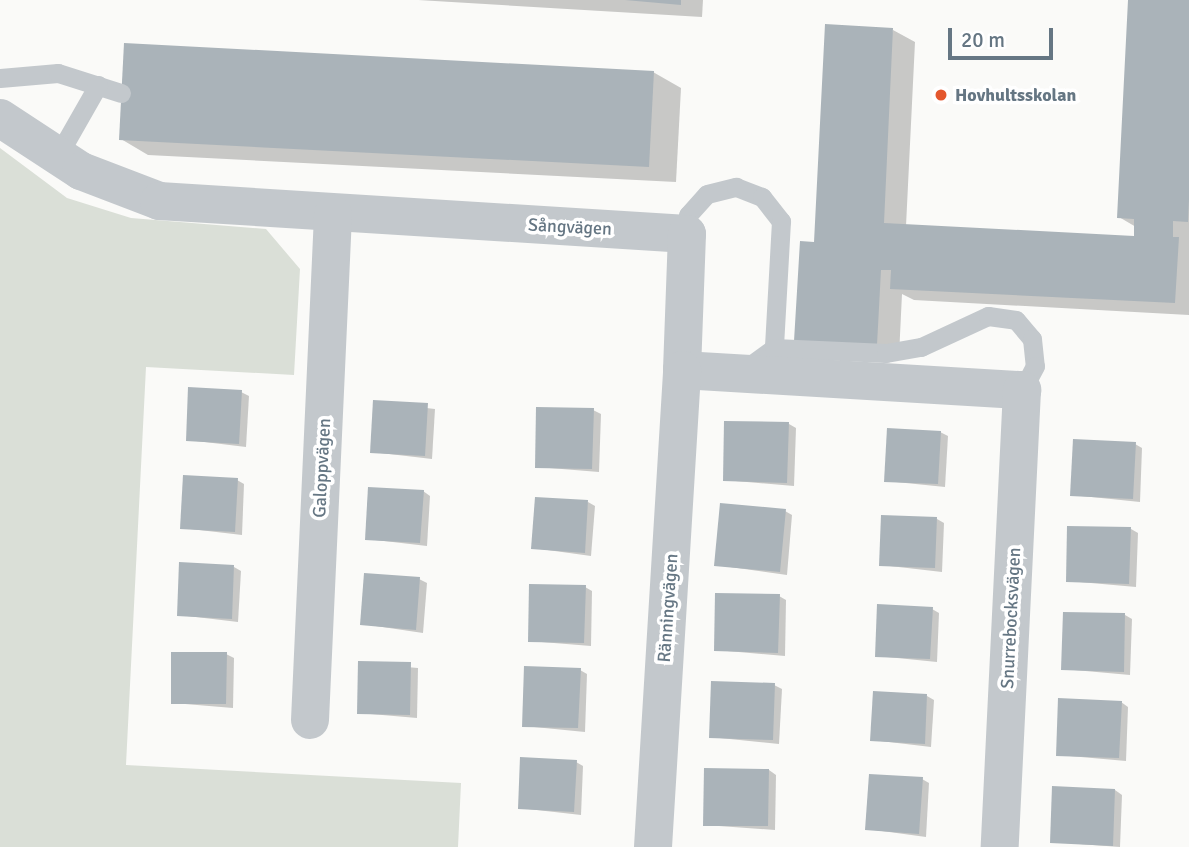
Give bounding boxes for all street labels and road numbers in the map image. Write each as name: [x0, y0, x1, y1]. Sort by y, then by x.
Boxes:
street label: Sångvägen: [527, 214, 613, 240]
street label: Galoppvägen: [309, 418, 335, 518]
street label: Snurrebocksvägen: [997, 547, 1025, 689]
street label: Ränningvägen: [653, 553, 683, 663]

